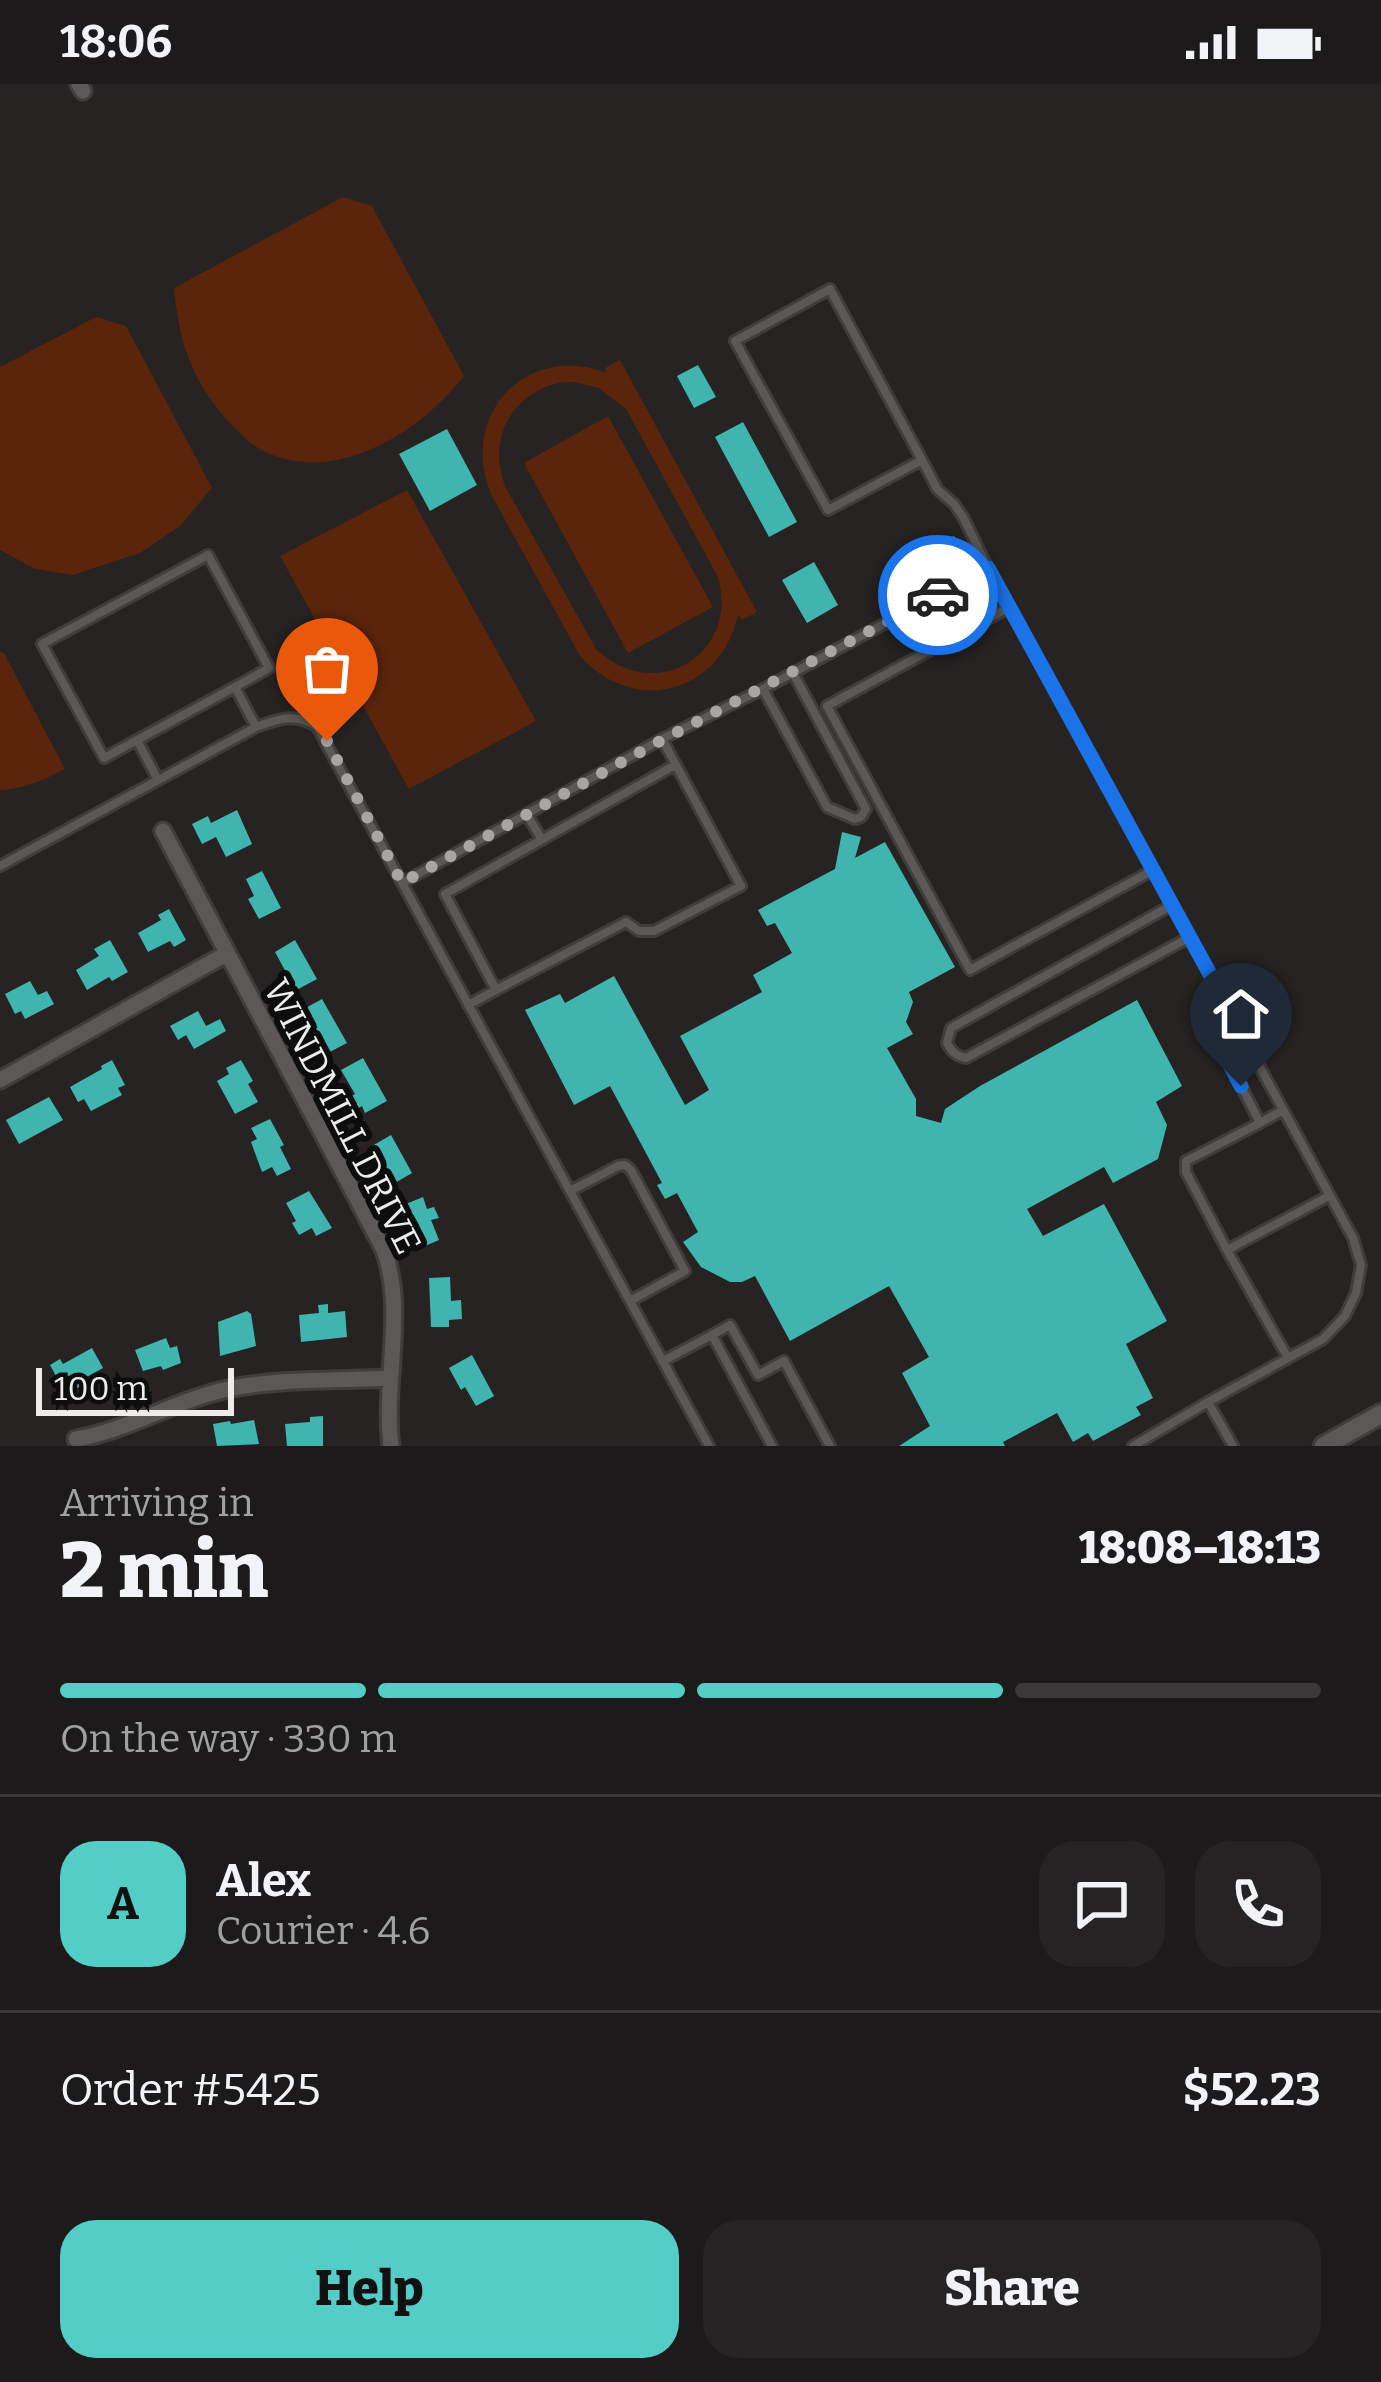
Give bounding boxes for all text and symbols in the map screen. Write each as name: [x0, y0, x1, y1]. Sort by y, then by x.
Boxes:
text: 18:06: [60, 15, 172, 69]
courier: [878, 535, 998, 655]
icon: car: [905, 562, 971, 628]
pin: [276, 618, 378, 741]
icon: bag: [294, 636, 360, 702]
pin: [1190, 963, 1292, 1086]
street label: WINDMILL DRIVE: [254, 972, 430, 1261]
icon: home: [1208, 981, 1274, 1047]
scale bar: [36, 1362, 234, 1415]
text: 100 m: [54, 1369, 148, 1409]
text: Arriving in: [60, 1480, 254, 1526]
text: 18:08–18:13: [1079, 1521, 1321, 1575]
text: 2 min: [60, 1524, 269, 1618]
text: On the way · 330 m: [60, 1716, 397, 1762]
button: chat: [1039, 1841, 1165, 1967]
button: phone: [1195, 1841, 1321, 1967]
text: Alex: [216, 1854, 311, 1908]
text: A: [107, 1877, 139, 1931]
text: Courier · 4.6: [216, 1908, 431, 1954]
text: Order #5425: [60, 2063, 321, 2117]
text: $52.23: [1182, 2063, 1321, 2117]
button: Help: [60, 2220, 679, 2358]
button: Share: [703, 2220, 1321, 2358]

